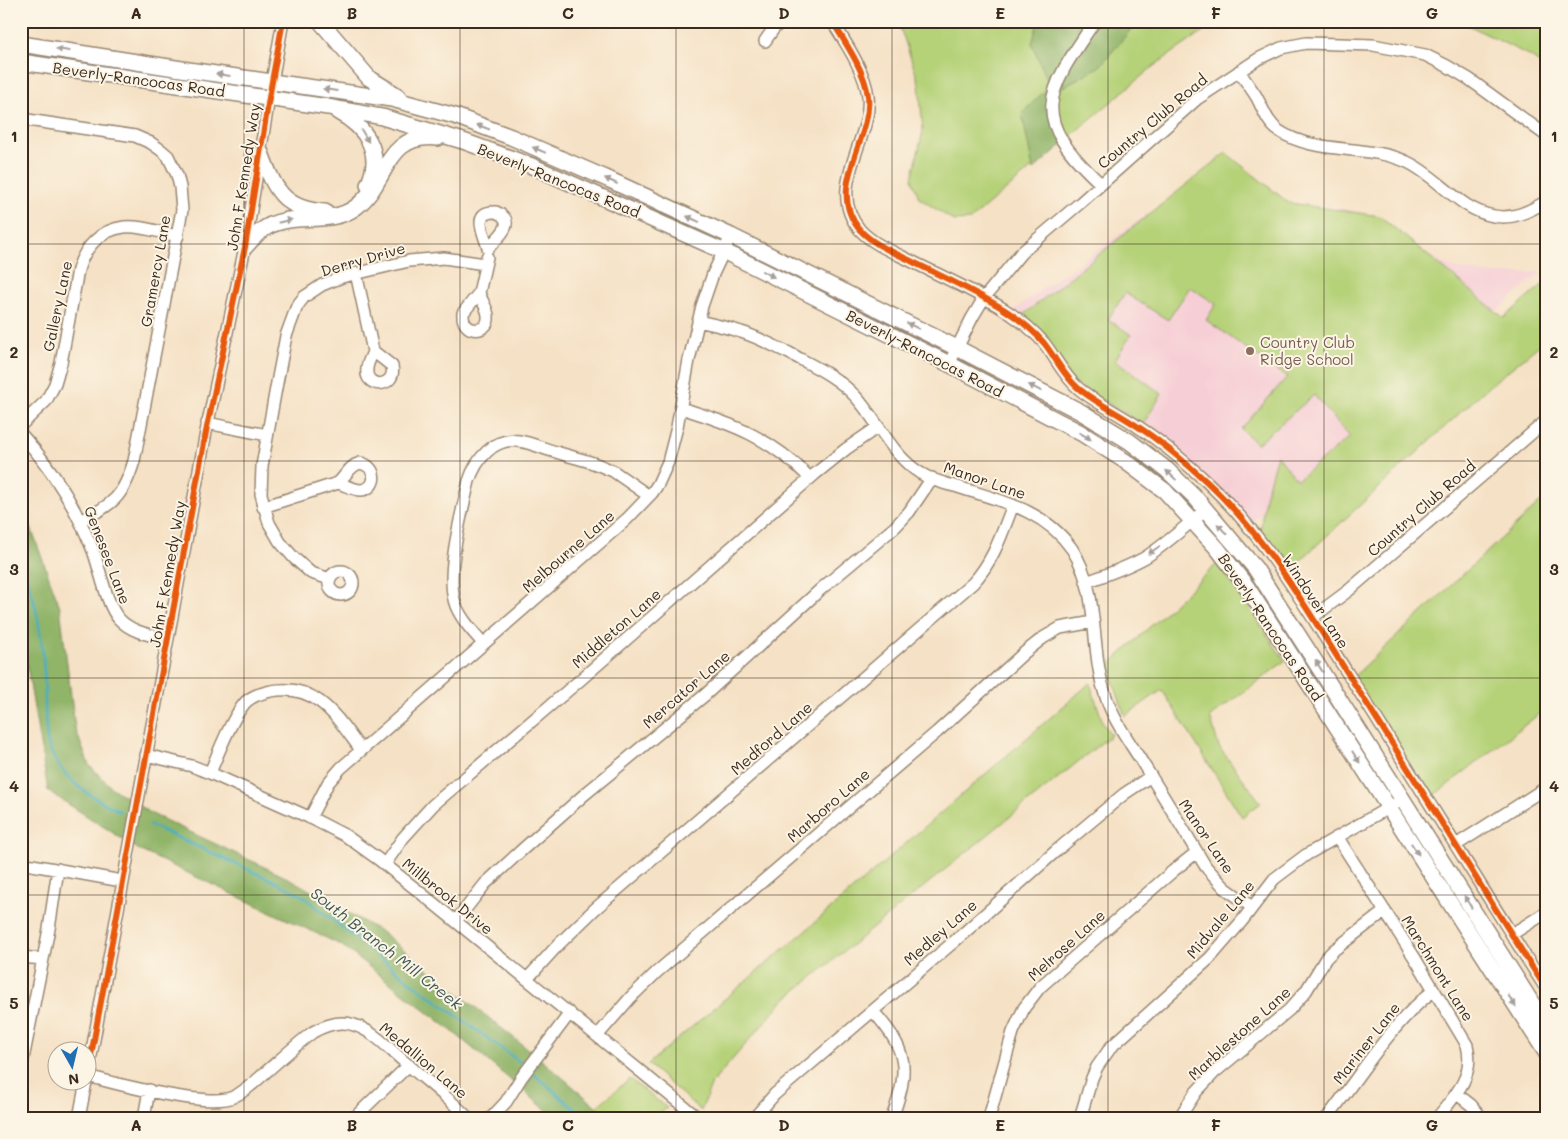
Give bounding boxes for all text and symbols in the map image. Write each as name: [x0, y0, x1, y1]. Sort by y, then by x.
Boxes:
text: A: [130, 2, 142, 23]
text: B: [347, 2, 357, 23]
text: C: [562, 2, 574, 23]
text: D: [778, 2, 790, 23]
text: E: [995, 2, 1005, 23]
text: F: [1211, 2, 1221, 23]
text: G: [1426, 2, 1438, 23]
one-way arrow: [54, 46, 70, 54]
street label: Beverly-Rancocas Road: [52, 57, 226, 101]
street label: Country Club Road: [1093, 69, 1211, 173]
one-way arrow: [215, 71, 231, 79]
one-way arrow: [322, 86, 338, 94]
street label: John F Kennedy Way: [221, 102, 265, 252]
one-way arrow: [476, 122, 490, 130]
text: 1: [10, 125, 18, 146]
text: 1: [1550, 125, 1558, 146]
one-way arrow: [361, 129, 370, 142]
street label: Beverly-Rancocas Road: [475, 138, 643, 222]
one-way arrow: [532, 145, 546, 153]
one-way arrow: [604, 176, 618, 184]
street label: Gramercy Lane: [135, 214, 175, 328]
one-way arrow: [686, 214, 700, 222]
one-way arrow: [277, 217, 292, 225]
street label: Derry Drive: [318, 237, 408, 281]
street label: Gallery Lane: [38, 259, 76, 353]
one-way arrow: [761, 270, 775, 278]
street label: Beverly-Rancocas Road: [843, 305, 1007, 401]
one-way arrow: [906, 322, 920, 330]
place label: Country Club Ridge School: [1260, 332, 1355, 369]
text: 2: [10, 341, 19, 362]
text: 2: [1550, 341, 1559, 362]
marker: Country Club Ridge School: [1244, 345, 1256, 357]
one-way arrow: [1027, 384, 1042, 392]
one-way arrow: [1078, 431, 1091, 440]
street label: Country Club Road: [1363, 455, 1479, 561]
street label: Manor Lane: [941, 457, 1029, 503]
one-way arrow: [1166, 469, 1178, 481]
street label: John F Kennedy Way: [144, 499, 190, 649]
street label: Genesee Lane: [80, 503, 136, 607]
street label: Melbourne Lane: [518, 505, 618, 597]
one-way arrow: [1217, 523, 1228, 536]
one-way arrow: [1148, 545, 1161, 555]
street label: Beverly-Rancocas Road: [1214, 549, 1328, 705]
street label: Windover Lane: [1278, 550, 1354, 652]
text: 3: [9, 558, 19, 579]
text: 3: [1549, 558, 1559, 579]
street label: Middleton Lane: [567, 584, 665, 672]
street label: Mercator Lane: [638, 646, 734, 732]
one-way arrow: [1314, 659, 1323, 672]
street label: Medford Lane: [726, 697, 816, 779]
one-way arrow: [1351, 751, 1361, 764]
street label: Marboro Lane: [782, 764, 874, 846]
text: 4: [9, 775, 19, 796]
text: 4: [1549, 775, 1559, 796]
street label: Manor Lane: [1175, 795, 1239, 877]
one-way arrow: [1410, 843, 1420, 856]
street label: Millbrook Drive: [398, 853, 498, 939]
street label: Midvale Lane: [1181, 876, 1259, 962]
water label: South Branch Mill Creek: [307, 882, 468, 1014]
street label: Medley Lane: [899, 895, 981, 969]
one-way arrow: [1463, 896, 1473, 909]
street label: Melrose Lane: [1023, 905, 1109, 985]
street label: Marchmont Lane: [1397, 911, 1479, 1025]
street label: Marblestone Lane: [1183, 982, 1295, 1084]
text: 5: [9, 992, 19, 1013]
text: 5: [1549, 992, 1559, 1013]
one-way arrow: [1507, 995, 1516, 1008]
street label: Mariner Lane: [1328, 998, 1404, 1088]
street label: Medallion Lane: [376, 1017, 472, 1103]
north arrow: [48, 1042, 98, 1092]
text: N: [67, 1069, 80, 1090]
text: A: [130, 1114, 142, 1135]
text: B: [347, 1114, 357, 1135]
text: C: [562, 1114, 574, 1135]
text: D: [778, 1114, 790, 1135]
text: E: [995, 1114, 1005, 1135]
text: F: [1211, 1114, 1221, 1135]
text: G: [1426, 1114, 1438, 1135]

